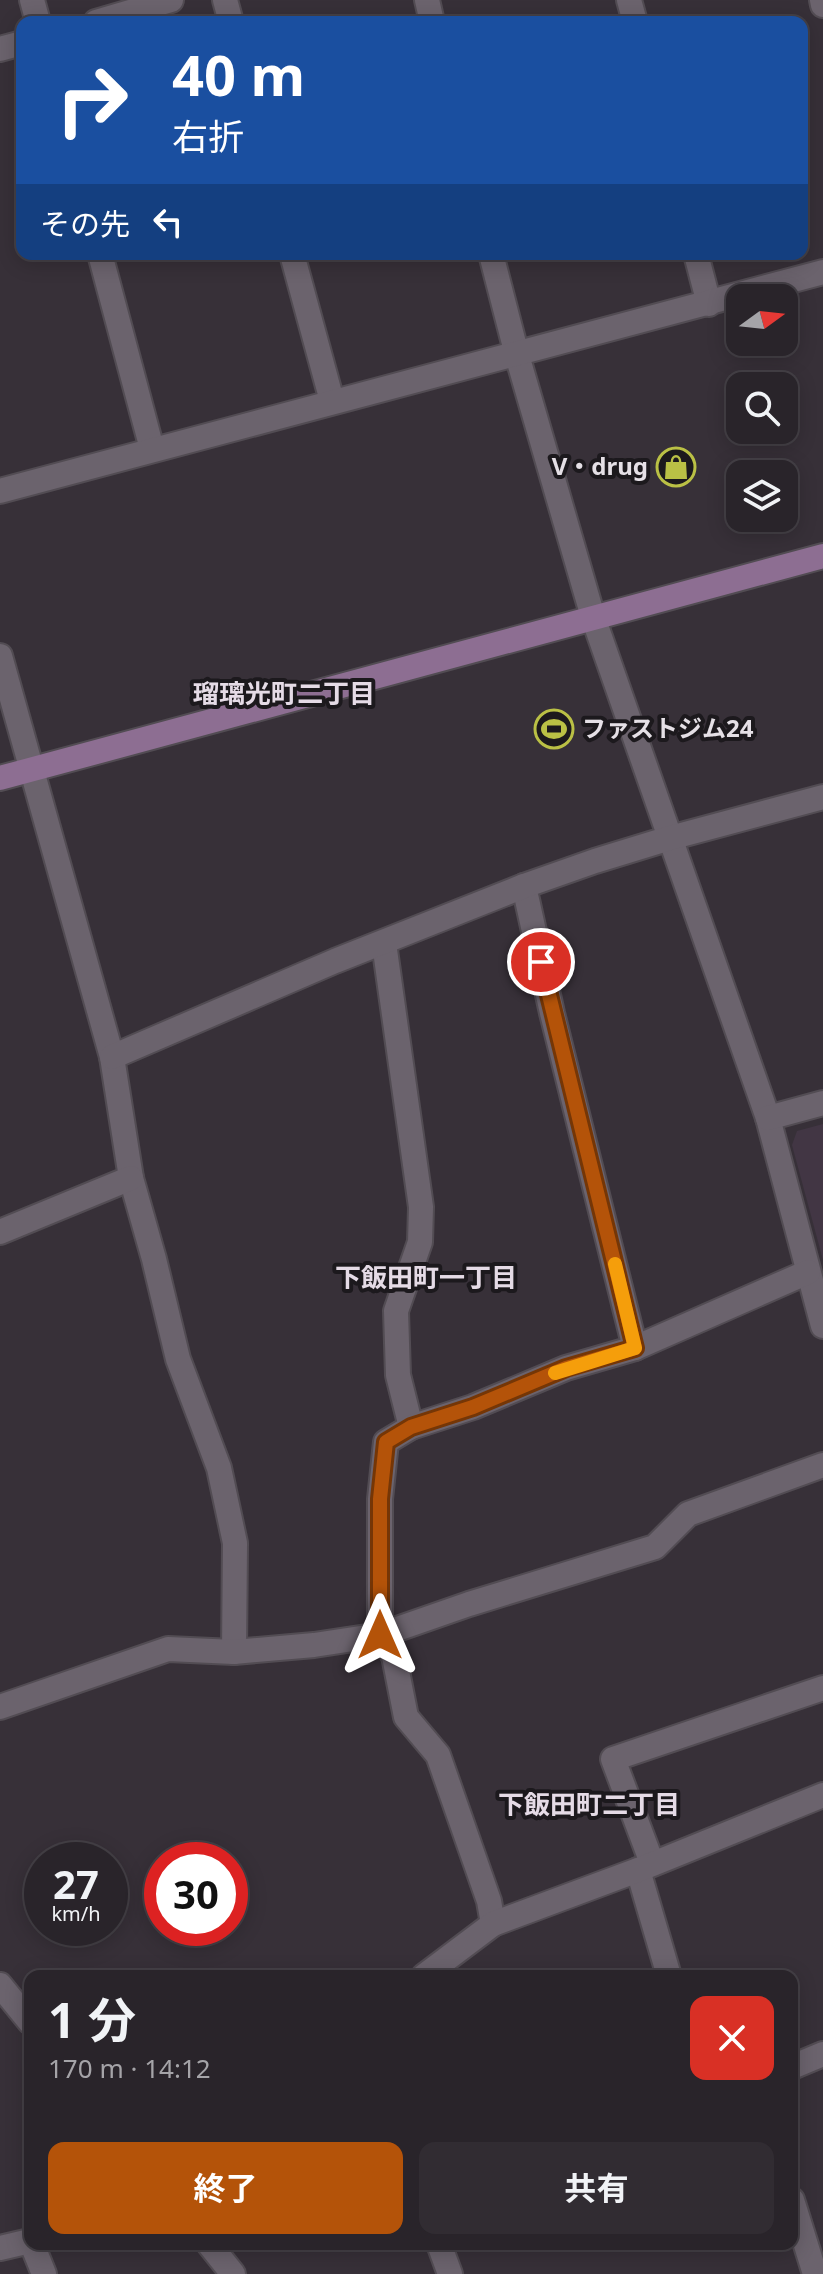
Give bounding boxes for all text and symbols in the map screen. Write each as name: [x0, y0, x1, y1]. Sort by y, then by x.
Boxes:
text: 40 m: [172, 36, 305, 112]
icon: right: [40, 48, 144, 152]
text: 右折: [172, 112, 244, 161]
icon: left: [146, 200, 190, 244]
text: その先: [40, 203, 130, 244]
north arrow: [726, 284, 798, 356]
map controls: [726, 284, 798, 532]
button: search: [726, 372, 798, 444]
shop icon: V・drug: [655, 446, 697, 488]
place label: V・drug: [552, 449, 648, 482]
button: layers: [726, 460, 798, 532]
district label: 瑠璃光町二丁目: [193, 675, 375, 711]
sports icon: ファストジム24: [533, 708, 575, 750]
place label: ファストジム24: [582, 711, 754, 744]
pin: [507, 928, 575, 996]
icon: arrive: [519, 940, 563, 984]
district label: 下飯田町一丁目: [335, 1259, 517, 1295]
position arrow: [338, 1593, 422, 1677]
district label: 下飯田町二丁目: [498, 1786, 680, 1822]
speed limit sign: 30: [144, 1842, 248, 1946]
text: 27: [53, 1856, 99, 1911]
text: km/h: [51, 1900, 101, 1927]
text: 1 分: [48, 1987, 136, 2052]
button: close: [690, 1996, 774, 2080]
text: 170 m · 14:12: [48, 2050, 211, 2086]
button: 終了: [48, 2142, 403, 2234]
button: 共有: [419, 2142, 774, 2234]

